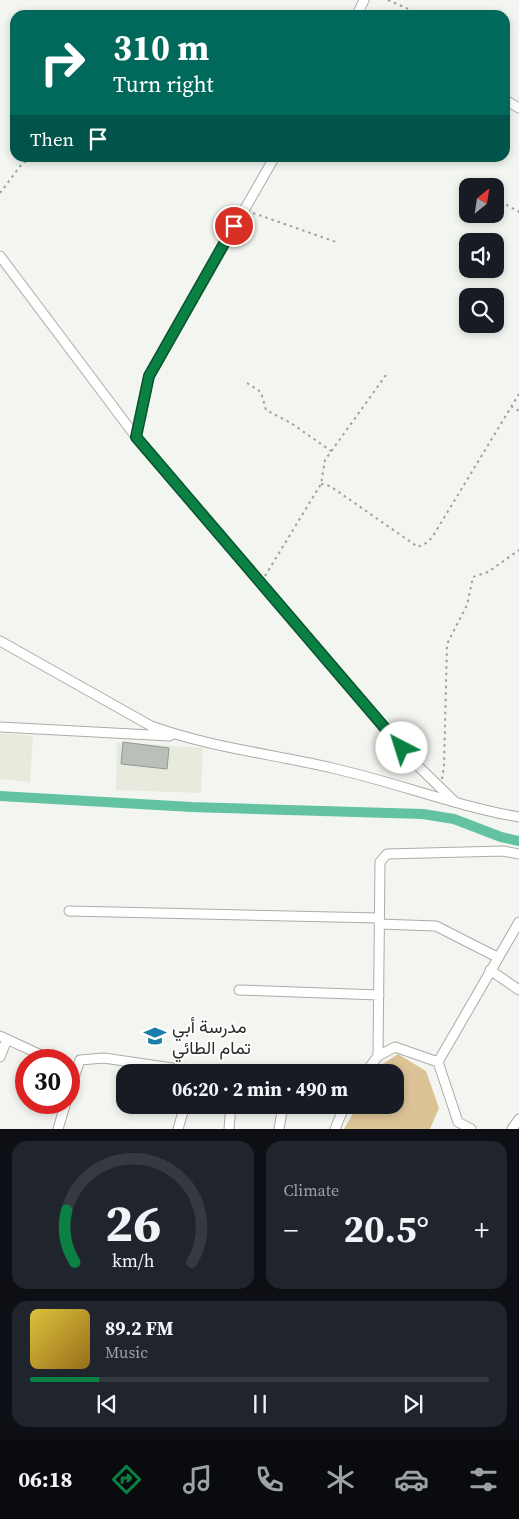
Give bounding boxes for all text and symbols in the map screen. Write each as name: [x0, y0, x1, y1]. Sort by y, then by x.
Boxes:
text: 310 m: [113, 24, 209, 72]
icon: right: [30, 30, 95, 95]
text: Turn right: [113, 69, 214, 99]
icon: arrive: [84, 125, 112, 153]
text: Then: [30, 126, 74, 152]
north arrow: [459, 178, 504, 222]
map controls: [459, 178, 504, 333]
pin: [213, 205, 255, 247]
icon: arrive: [220, 212, 248, 240]
button: sound: [459, 233, 504, 278]
button: search: [459, 288, 504, 333]
position arrow: [375, 721, 427, 773]
place label: مدرسة أبي تمام الطائي: [172, 1014, 251, 1063]
school or university icon: مدرسة أبي تمام الطائي: [142, 1023, 168, 1049]
speed limit sign: 30: [15, 1049, 80, 1114]
text: 06:20 · 2 min · 490 m: [172, 1076, 348, 1102]
text: Climate: [284, 1179, 339, 1201]
text: 26: [105, 1187, 161, 1258]
text: 20.5°: [343, 1203, 429, 1255]
text: −: [284, 1211, 298, 1249]
text: +: [474, 1211, 489, 1249]
text: km/h: [111, 1248, 154, 1273]
text: 89.2 FM: [105, 1315, 174, 1341]
text: Music: [105, 1341, 148, 1363]
icon: previous: [93, 1390, 121, 1418]
icon: pause: [246, 1390, 274, 1418]
icon: next: [399, 1390, 427, 1418]
icon: directions: [109, 1462, 144, 1497]
icon: music: [180, 1462, 215, 1497]
icon: phone: [252, 1462, 287, 1497]
icon: climate: [323, 1462, 358, 1497]
icon: car: [394, 1462, 429, 1497]
icon: filters: [466, 1462, 501, 1497]
text: 06:18: [18, 1464, 72, 1494]

